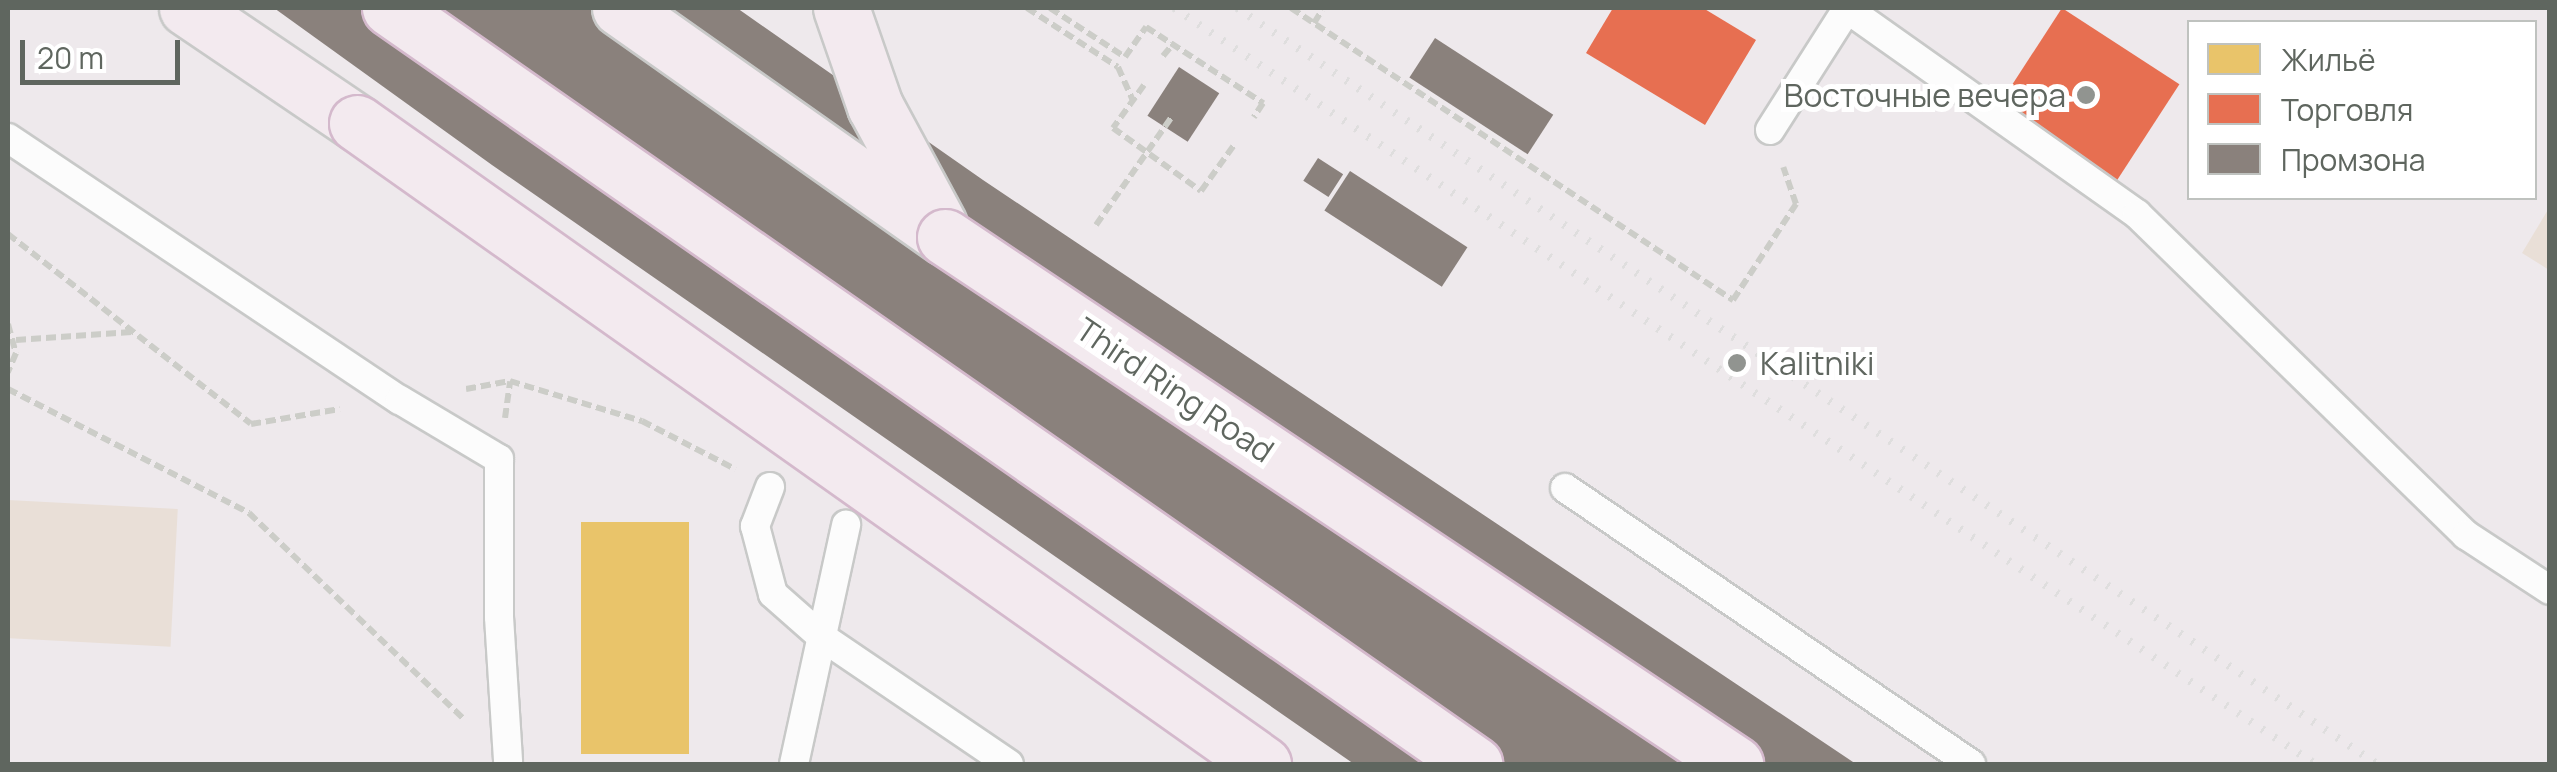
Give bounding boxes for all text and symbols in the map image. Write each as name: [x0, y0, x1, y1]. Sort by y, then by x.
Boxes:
scale bar: [25, 20, 185, 82]
legend: [2187, 20, 2537, 200]
text: 20 m: [37, 37, 104, 78]
text: Жильё: [2281, 39, 2376, 80]
place label: Восточные вечера: [1784, 76, 2066, 114]
marker: Восточные вечера: [2075, 84, 2097, 106]
text: Торговля: [2281, 89, 2413, 130]
text: Промзона: [2281, 139, 2425, 180]
street label: Third Ring Road: [1069, 310, 1281, 470]
place label: Kalitniki: [1760, 344, 1874, 382]
marker: Kalitniki: [1724, 350, 1750, 376]

